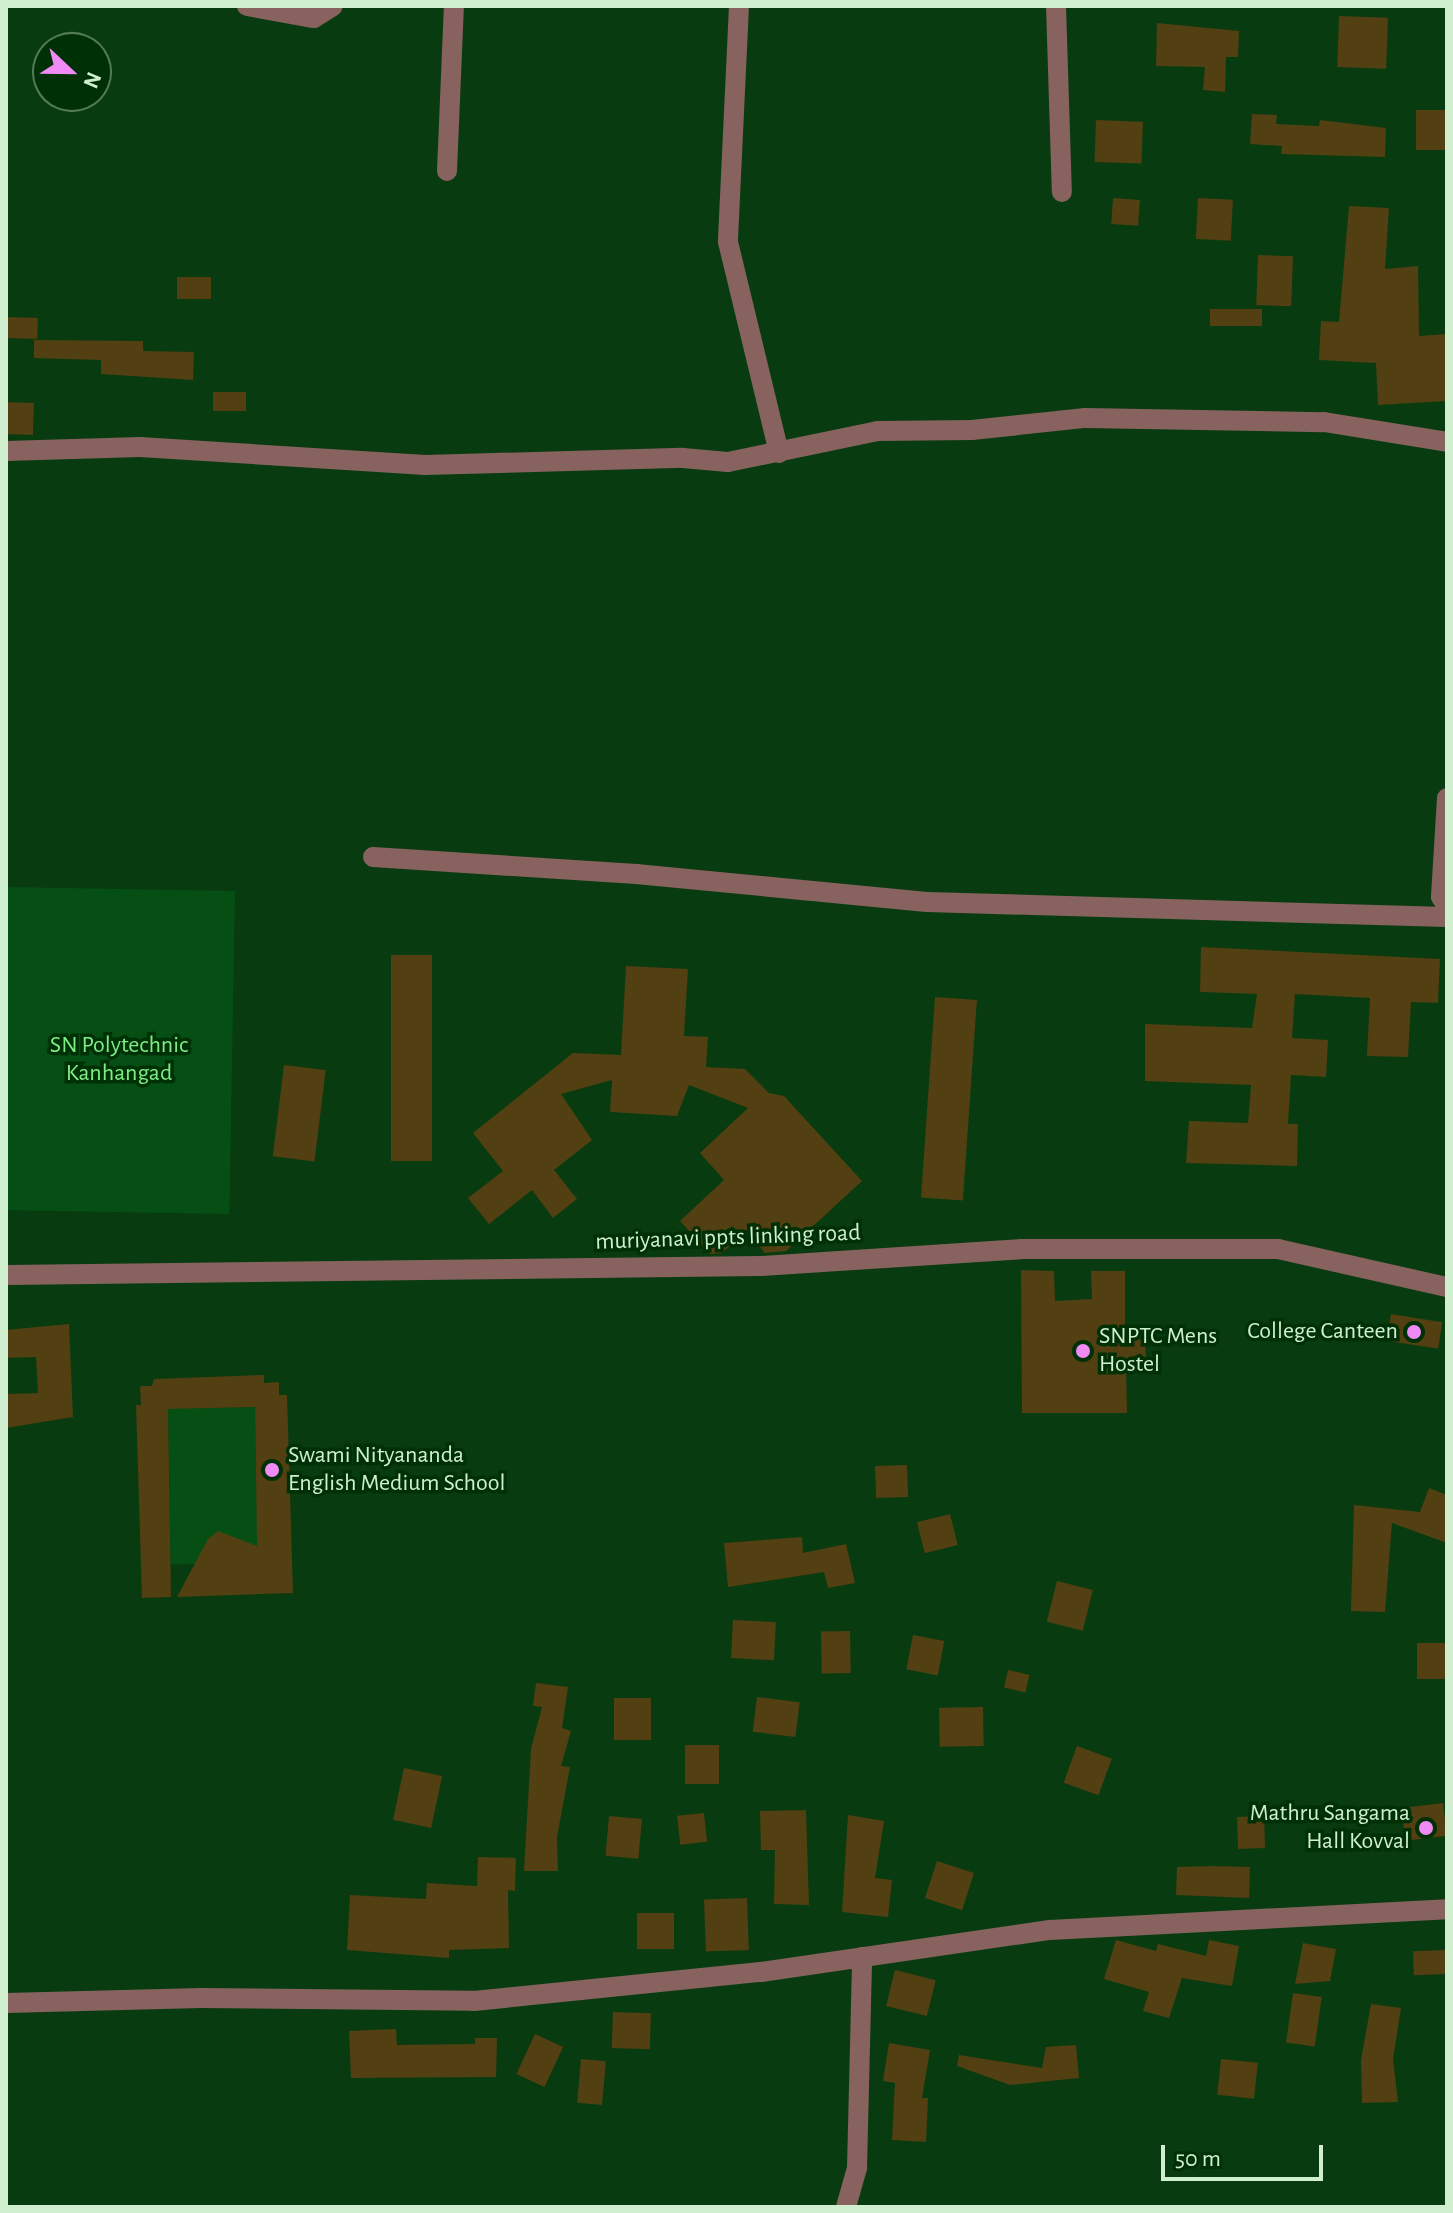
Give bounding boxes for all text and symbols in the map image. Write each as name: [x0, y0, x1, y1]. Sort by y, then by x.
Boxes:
north arrow: [32, 32, 112, 112]
text: N: [79, 69, 105, 91]
park label: SN Polytechnic Kanhangad: [50, 1032, 188, 1088]
street label: muriyanavi ppts linking road: [595, 1219, 861, 1257]
place label: College Canteen: [1247, 1318, 1398, 1346]
place label: SNPTC Mens Hostel: [1099, 1323, 1217, 1379]
marker: College Canteen: [1405, 1323, 1423, 1341]
marker: SNPTC Mens Hostel: [1074, 1342, 1092, 1360]
place label: Swami Nityananda English Medium School: [288, 1442, 505, 1498]
marker: Swami Nityananda English Medium School: [263, 1461, 281, 1479]
place label: Mathru Sangama Hall Kovval: [1250, 1800, 1410, 1856]
marker: Mathru Sangama Hall Kovval: [1417, 1819, 1435, 1837]
scale bar: [1165, 2129, 1327, 2179]
text: 50 m: [1175, 2147, 1221, 2171]

